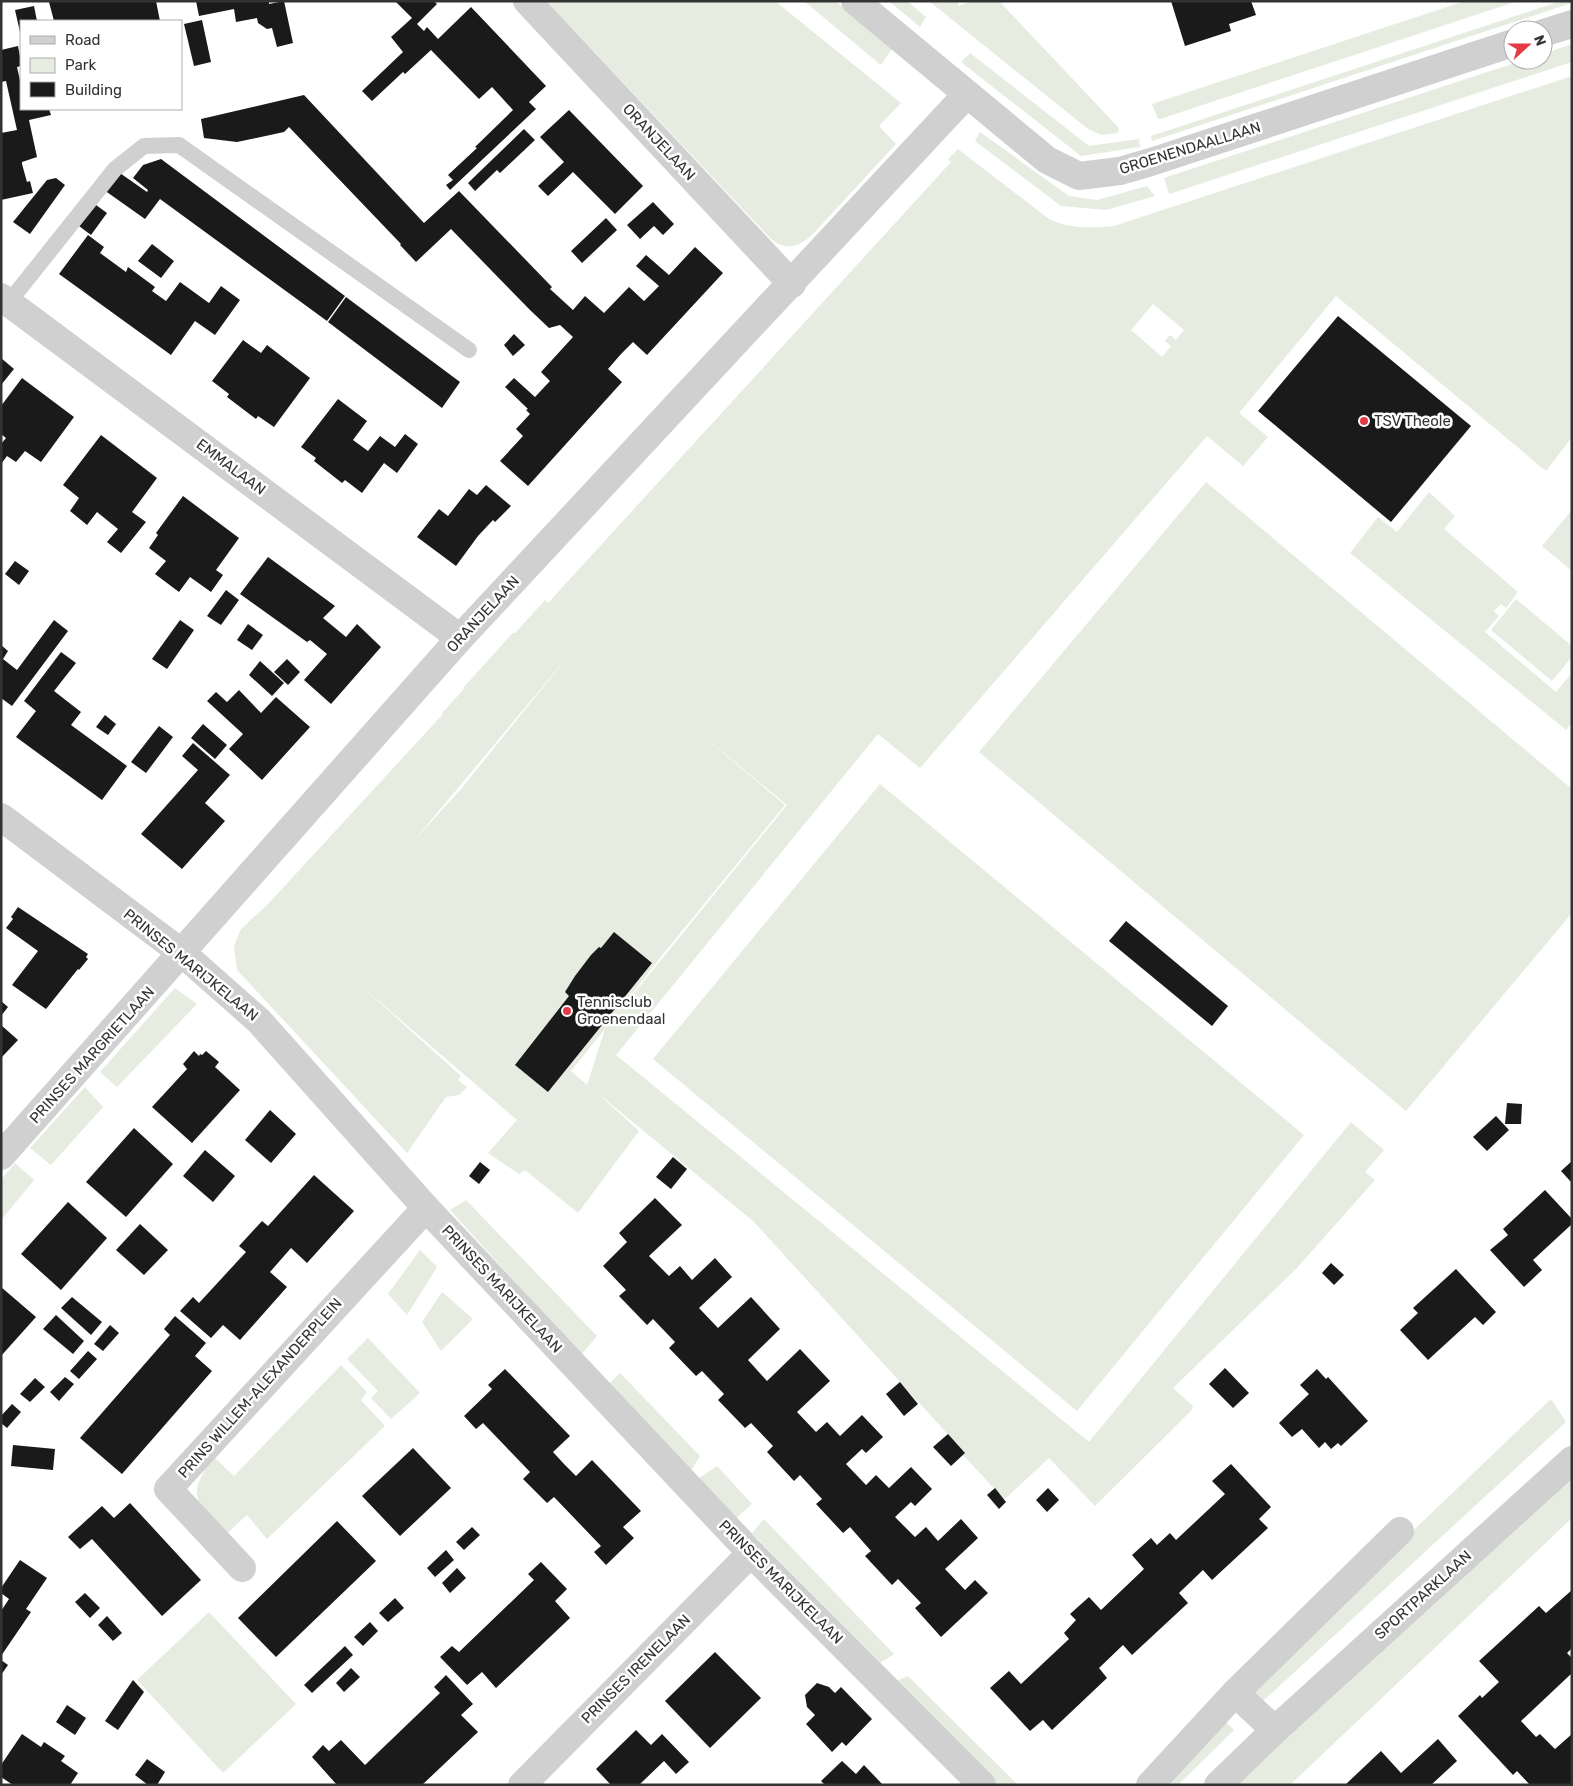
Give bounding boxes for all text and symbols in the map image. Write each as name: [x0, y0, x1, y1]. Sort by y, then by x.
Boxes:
legend: [20, 20, 182, 110]
north arrow: [1503, 20, 1553, 70]
text: Road: [65, 31, 101, 49]
text: N: [1530, 33, 1549, 48]
text: Park: [65, 56, 96, 74]
text: Building: [65, 81, 122, 99]
street label: ORANJELAAN: [619, 100, 699, 184]
street label: GROENENDAALLAAN: [1117, 118, 1263, 178]
place label: TSV Theole: [1374, 412, 1451, 430]
marker: TSV Theole: [1358, 415, 1370, 427]
street label: EMMALAAN: [193, 435, 269, 499]
street label: ORANJELAAN: [443, 572, 523, 656]
street label: PRINSES MARIJKELAAN: [120, 905, 262, 1025]
street label: PRINSES MARGRIETLAAN: [26, 983, 158, 1127]
place label: Tennisclub Groenendaal: [577, 993, 666, 1028]
marker: Tennisclub Groenendaal: [561, 1005, 573, 1017]
street label: PRINSES MARIJKELAAN: [438, 1221, 566, 1357]
street label: PRINS WILLEM-ALEXANDERPLEIN: [174, 1294, 346, 1482]
street label: PRINSES MARIJKELAAN: [715, 1516, 847, 1648]
street label: SPORTPARKLAAN: [1371, 1547, 1475, 1643]
street label: PRINSES IRENELAAN: [578, 1611, 694, 1727]

